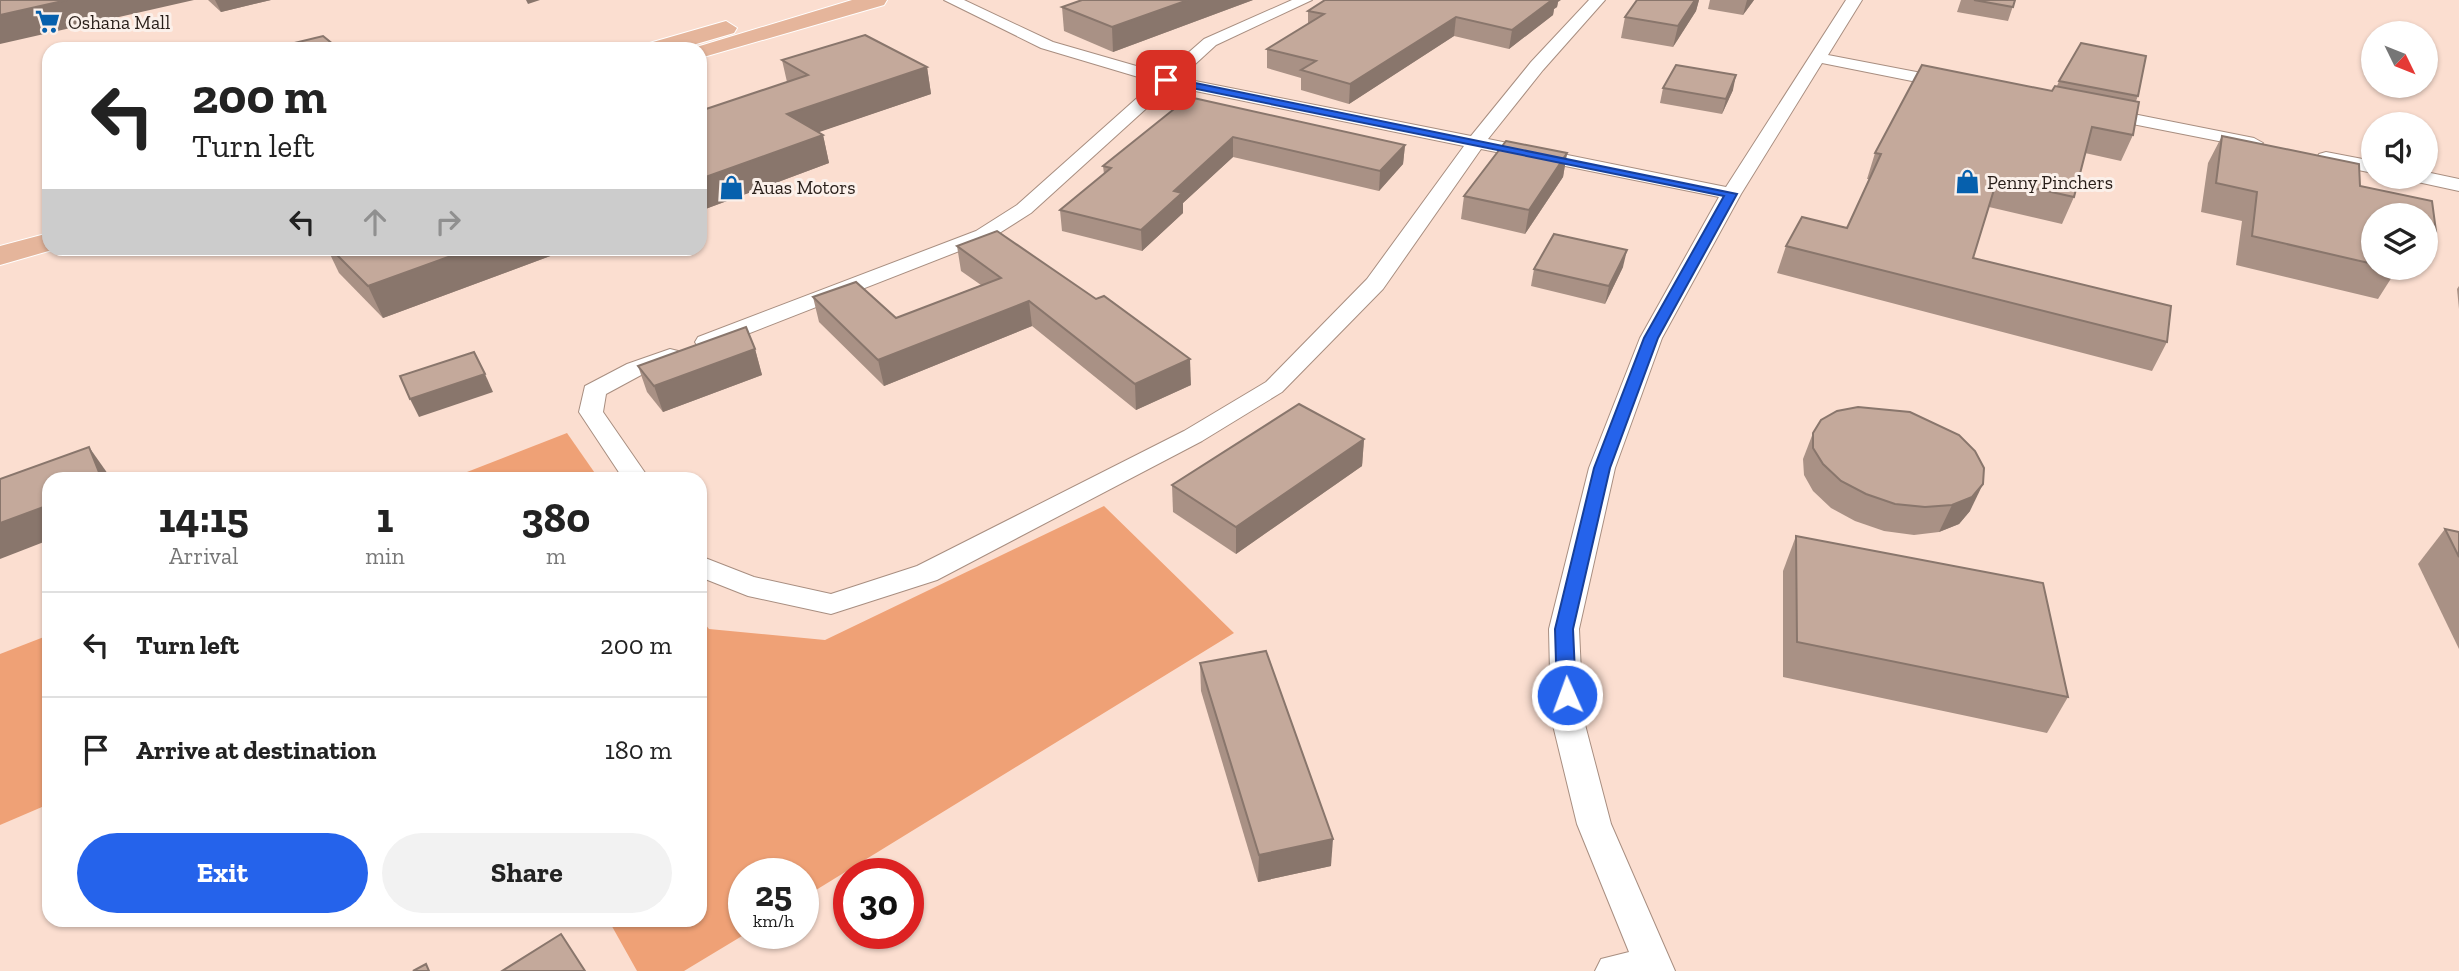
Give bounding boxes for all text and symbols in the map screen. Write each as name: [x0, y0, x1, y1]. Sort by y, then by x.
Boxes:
supermarket icon: Oshana Mall: [34, 8, 62, 36]
place label: Oshana Mall: [68, 11, 170, 34]
north arrow: [2361, 21, 2438, 98]
map controls: [2361, 21, 2438, 280]
pin: [1136, 50, 1196, 110]
icon: arrive: [1147, 61, 1185, 99]
text: 200 m: [192, 67, 327, 126]
icon: left: [77, 70, 168, 161]
button: sound: [2361, 112, 2438, 189]
text: Turn left: [192, 127, 314, 165]
shop icon: Penny Pinchers: [1953, 168, 1981, 196]
place label: Penny Pinchers: [1987, 171, 2113, 194]
shop icon: Auas Motors: [718, 173, 746, 201]
place label: Auas Motors: [752, 176, 856, 199]
icon: left: [283, 203, 321, 241]
icon: ahead: [356, 203, 394, 241]
icon: right: [429, 203, 467, 241]
button: layers: [2361, 203, 2438, 280]
text: 14:15: [159, 492, 249, 543]
text: 1: [377, 492, 393, 543]
text: 380: [521, 492, 590, 543]
text: Arrival: [169, 542, 238, 570]
text: min: [365, 542, 405, 570]
text: m: [546, 542, 566, 570]
icon: left: [77, 626, 115, 664]
text: Turn left: [136, 629, 239, 661]
text: 200 m: [600, 629, 672, 661]
position arrow: [1530, 658, 1604, 732]
icon: arrive: [77, 731, 115, 769]
text: Arrive at destination: [136, 734, 376, 766]
text: 180 m: [605, 734, 672, 766]
button: Exit: [77, 833, 368, 913]
button: Share: [382, 833, 672, 913]
speed limit sign: 30: [833, 858, 924, 949]
text: 25: [755, 873, 792, 915]
text: km/h: [753, 910, 794, 932]

